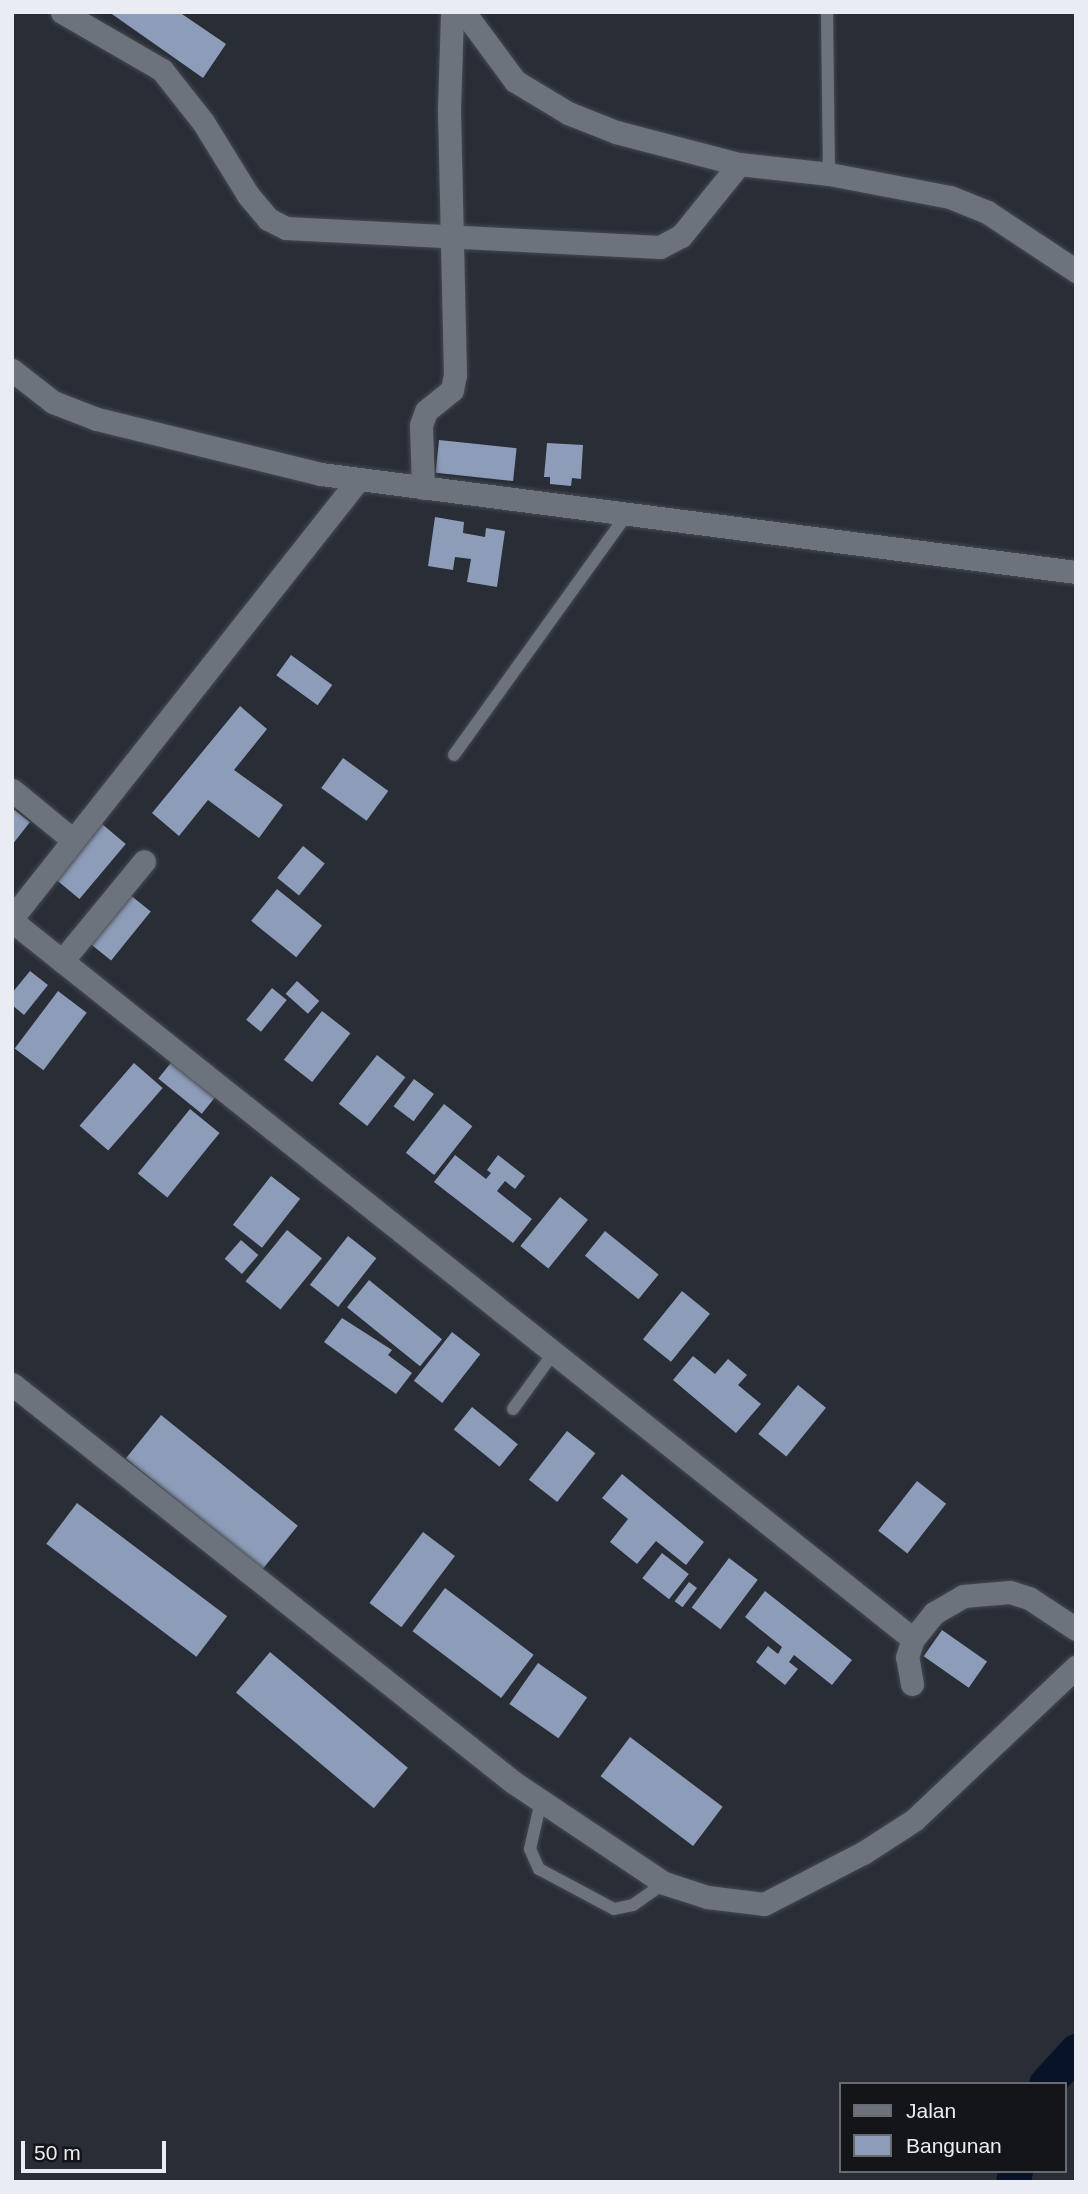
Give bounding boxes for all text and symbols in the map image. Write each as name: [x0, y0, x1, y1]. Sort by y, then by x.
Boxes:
legend: [839, 2082, 1067, 2173]
text: Jalan: [906, 2099, 956, 2122]
scale bar: [24, 2128, 170, 2172]
text: Bangunan: [906, 2134, 1002, 2157]
text: 50 m: [34, 2141, 81, 2164]

